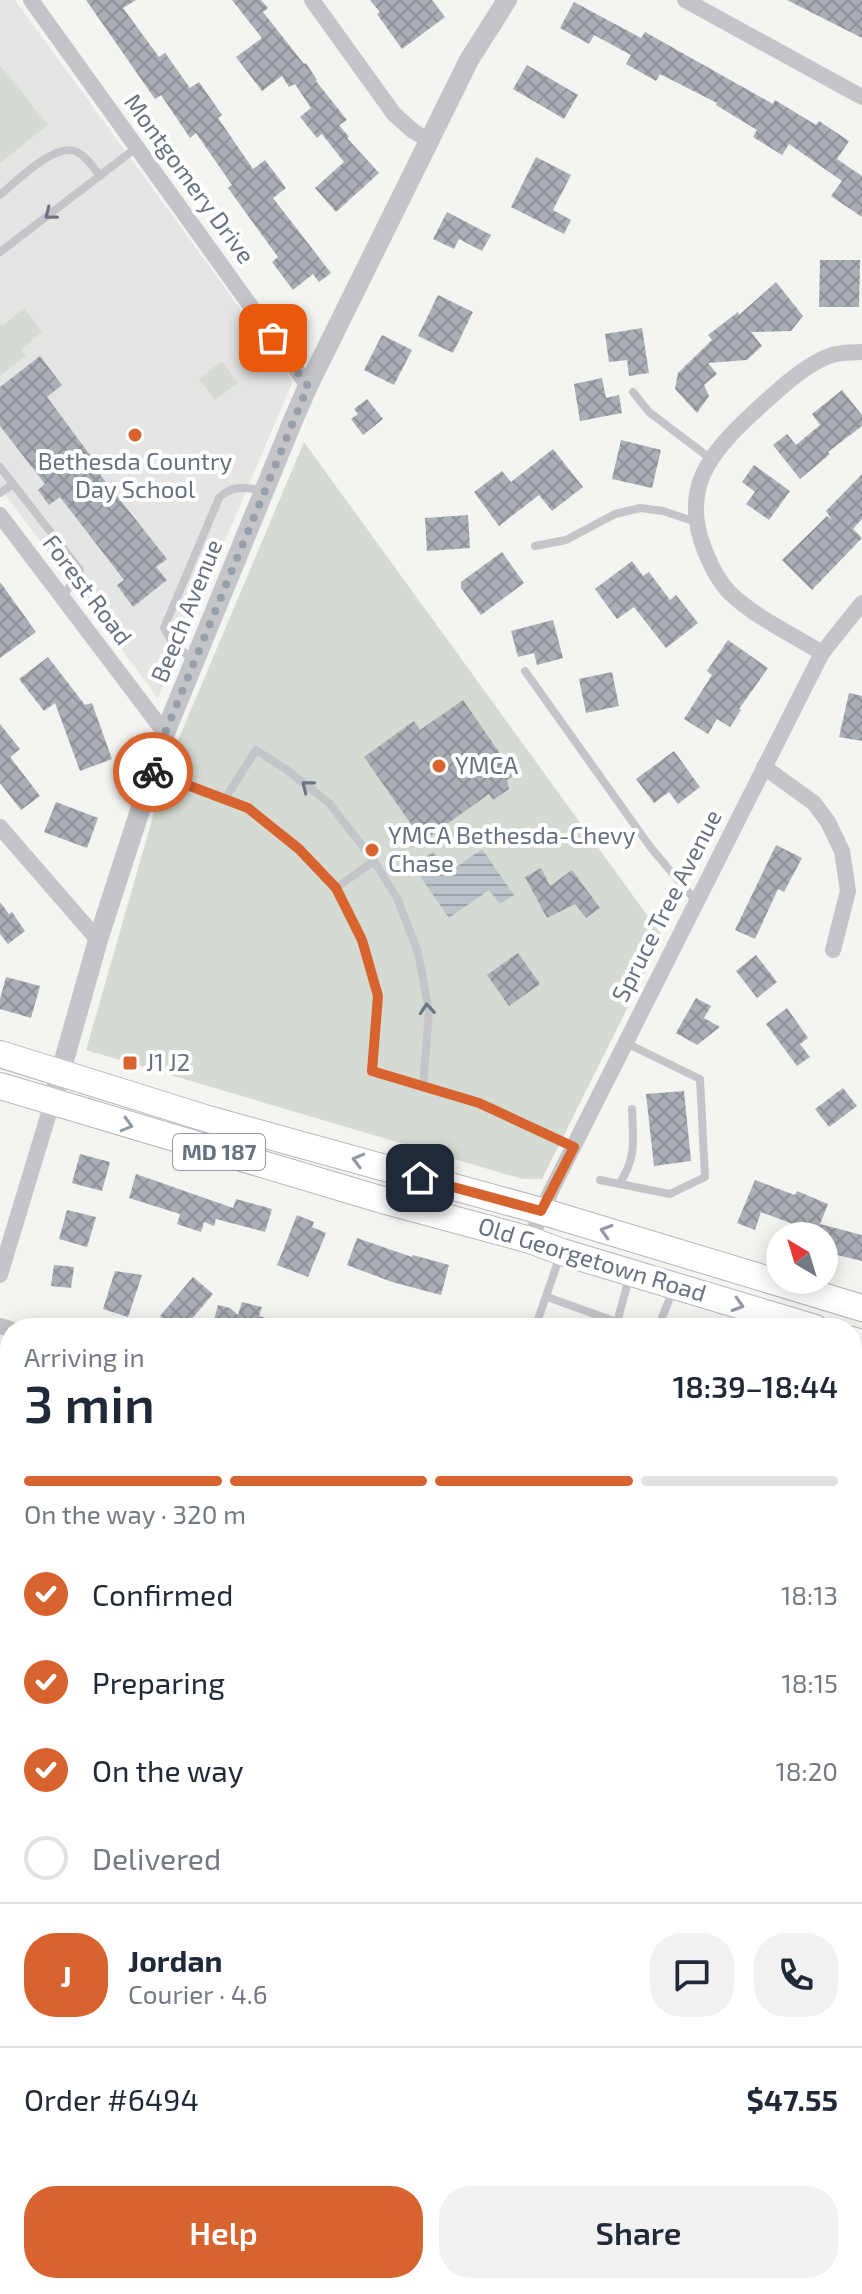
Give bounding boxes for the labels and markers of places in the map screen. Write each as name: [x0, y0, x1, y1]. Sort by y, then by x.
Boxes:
pin: [239, 304, 307, 372]
marker: Bethesda Country Day School: [126, 426, 144, 444]
place label: Bethesda Country Day School: [38, 446, 233, 503]
place label: YMCA: [455, 750, 518, 779]
marker: YMCA: [430, 757, 448, 775]
place label: YMCA Bethesda-Chevy Chase: [388, 820, 636, 877]
marker: YMCA Bethesda-Chevy Chase: [363, 841, 381, 859]
place label: J1 J2: [146, 1047, 190, 1076]
marker: J1 J2: [121, 1054, 139, 1072]
pin: [386, 1144, 454, 1212]

